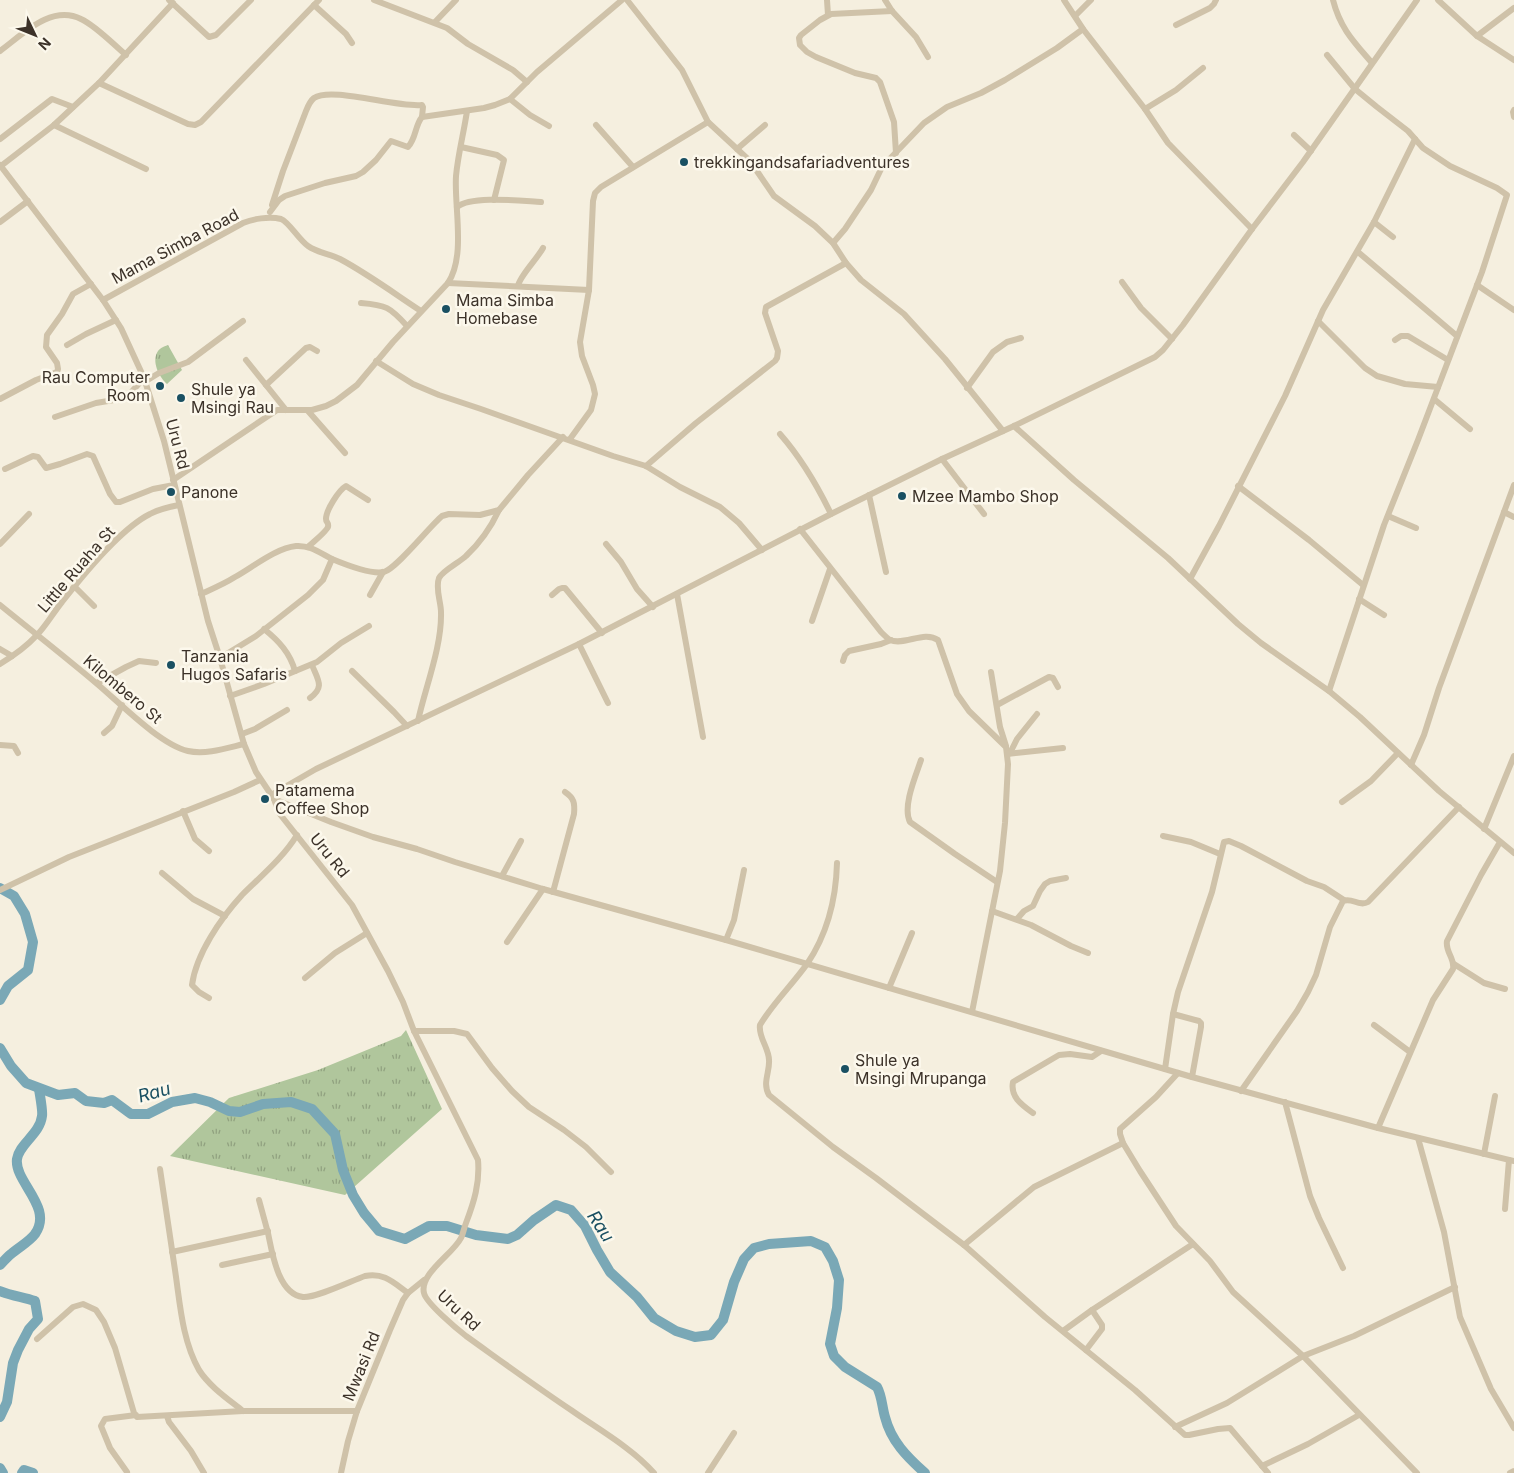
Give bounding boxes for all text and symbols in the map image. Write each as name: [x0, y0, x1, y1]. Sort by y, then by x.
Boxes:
north arrow: [10, 10, 60, 60]
text: N: [35, 35, 55, 54]
place label: trekkingandsafariadventures: [694, 152, 910, 172]
marker: trekkingandsafariadventures: [678, 156, 690, 168]
street label: Mama Simba Road: [108, 204, 242, 288]
place label: Mama Simba Homebase: [456, 290, 554, 328]
marker: Mama Simba Homebase: [440, 303, 452, 315]
place label: Rau Computer Room: [42, 367, 150, 405]
place label: Shule ya Msingi Rau: [191, 379, 274, 417]
marker: Rau Computer Room: [154, 380, 166, 392]
marker: Shule ya Msingi Rau: [175, 392, 187, 404]
street label: Uru Rd: [162, 416, 194, 472]
place label: Panone: [181, 482, 238, 502]
marker: Panone: [165, 486, 177, 498]
place label: Mzee Mambo Shop: [912, 486, 1059, 506]
marker: Mzee Mambo Shop: [896, 490, 908, 502]
street label: Little Ruaha St: [33, 522, 119, 616]
place label: Tanzania Hugos Safaris: [181, 646, 287, 684]
street label: Kilombero St: [79, 650, 167, 728]
marker: Tanzania Hugos Safaris: [165, 659, 177, 671]
place label: Patamema Coffee Shop: [275, 780, 369, 818]
marker: Patamema Coffee Shop: [259, 793, 271, 805]
street label: Uru Rd: [306, 829, 354, 881]
place label: Shule ya Msingi Mrupanga: [855, 1050, 987, 1088]
marker: Shule ya Msingi Mrupanga: [839, 1063, 851, 1075]
water label: Rau: [135, 1077, 173, 1107]
water label: Rau: [583, 1206, 619, 1246]
street label: Uru Rd: [433, 1285, 485, 1335]
street label: Mwasi Rd: [338, 1328, 384, 1404]

